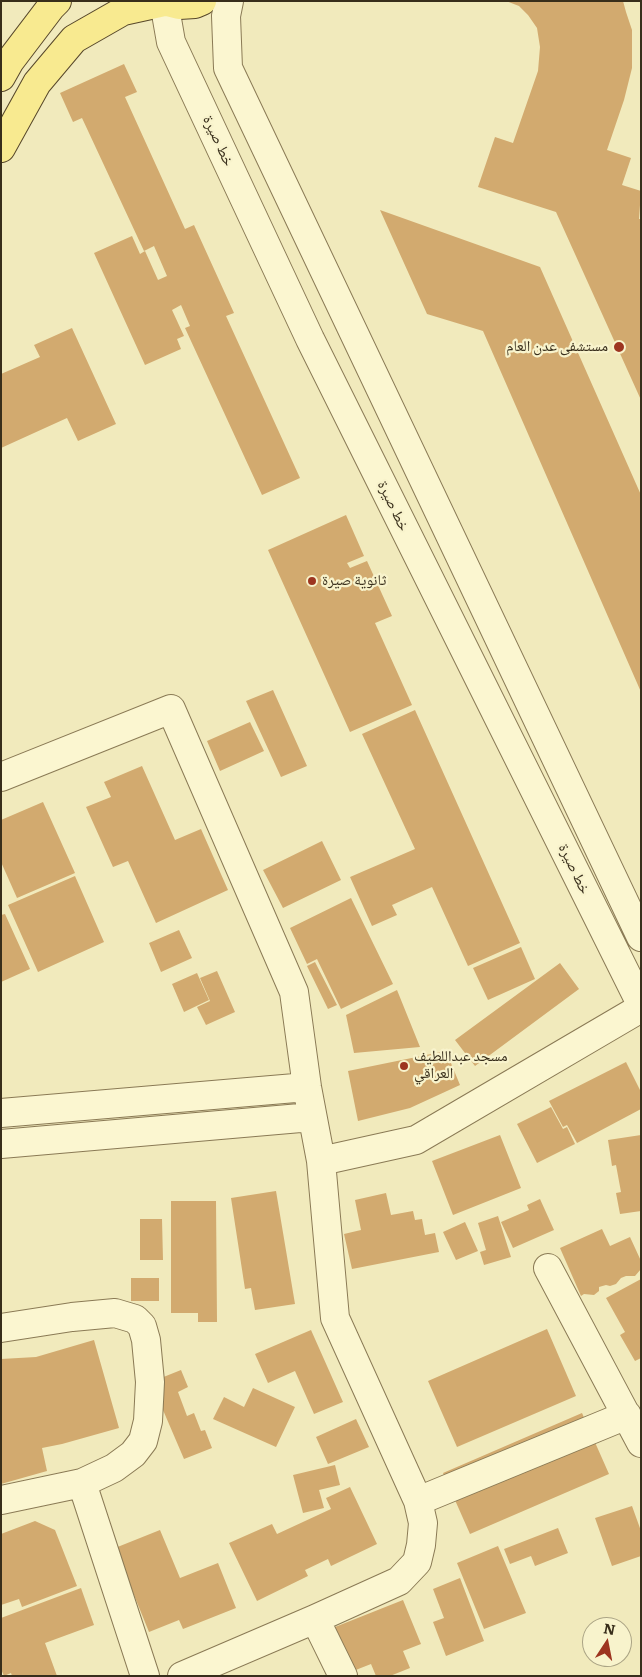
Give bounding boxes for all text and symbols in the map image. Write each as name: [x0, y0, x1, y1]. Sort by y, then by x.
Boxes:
street label: خط صيرة: [199, 113, 237, 169]
place label: مستشفى عدن العام: [506, 338, 608, 356]
marker: مستشفى عدن العام: [612, 340, 626, 354]
street label: خط صيرة: [373, 478, 413, 534]
place label: ثانوية صيرة: [322, 572, 386, 590]
marker: ثانوية صيرة: [306, 575, 318, 587]
street label: خط صيرة: [554, 841, 594, 897]
place label: مسجد عبداللطيف العراقي: [414, 1048, 507, 1083]
marker: مسجد عبداللطيف العراقي: [398, 1060, 410, 1072]
north arrow: [582, 1617, 632, 1667]
text: N: [602, 1617, 617, 1639]

